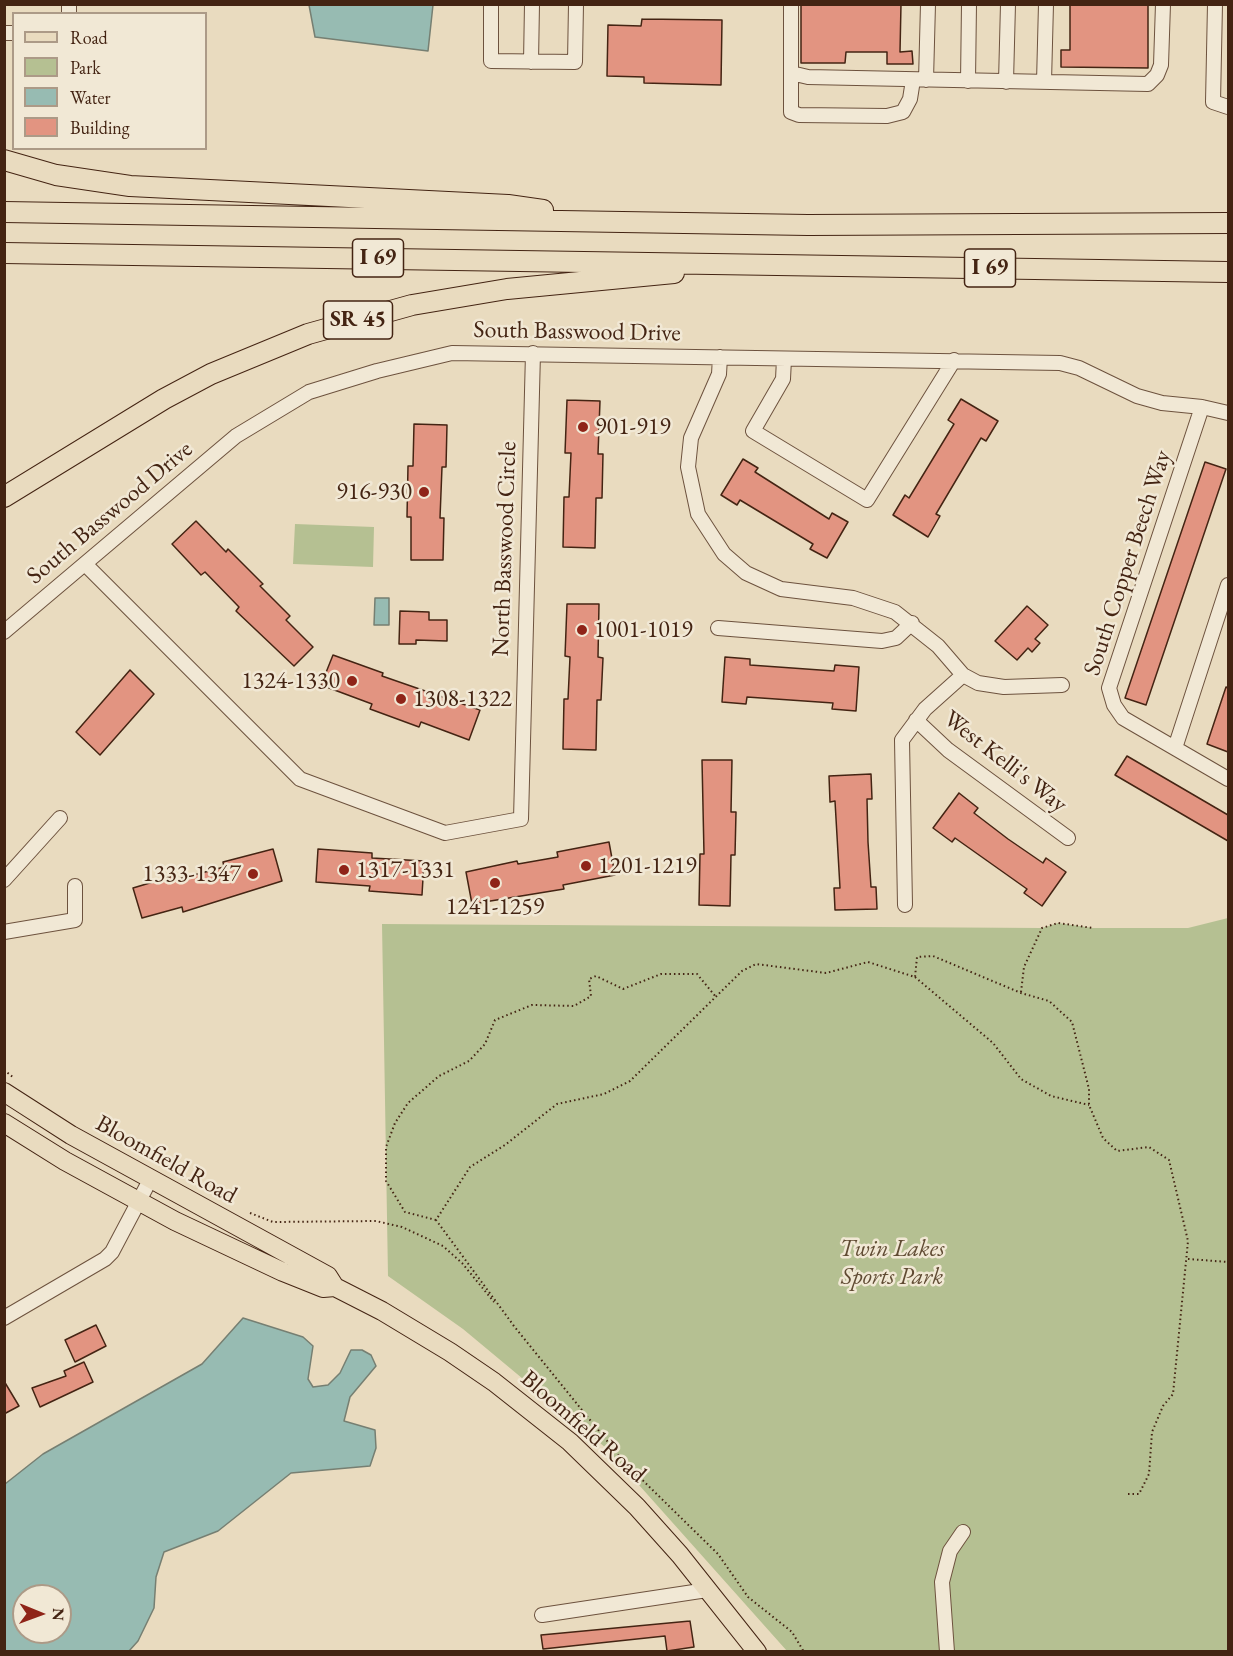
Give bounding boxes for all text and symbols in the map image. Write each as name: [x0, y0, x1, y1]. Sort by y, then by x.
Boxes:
legend: [12, 12, 207, 150]
text: Road: [70, 26, 108, 49]
text: Park: [70, 56, 101, 79]
text: Water: [70, 86, 111, 109]
text: Building: [70, 116, 130, 139]
road number: I 69: [352, 239, 404, 277]
road number: I 69: [964, 249, 1016, 287]
road number: SR 45: [324, 301, 392, 339]
street label: South Basswood Drive: [473, 316, 681, 348]
place label: 901-919: [595, 413, 671, 441]
marker: 901-919: [576, 420, 590, 434]
street label: South Basswood Drive: [21, 435, 199, 591]
street label: North Basswood Circle: [487, 441, 523, 657]
street label: South Copper Beech Way: [1078, 447, 1178, 679]
place label: 916-930: [336, 478, 412, 506]
marker: 916-930: [417, 485, 431, 499]
place label: 1001-1019: [594, 616, 693, 644]
marker: 1001-1019: [575, 623, 589, 637]
place label: 1324-1330: [241, 667, 340, 695]
marker: 1324-1330: [345, 674, 359, 688]
place label: 1308-1322: [413, 685, 512, 713]
marker: 1308-1322: [394, 692, 408, 706]
street label: West Kelli's Way: [937, 705, 1073, 819]
place label: 1201-1219: [598, 852, 697, 880]
place label: 1317-1331: [356, 856, 455, 884]
marker: 1201-1219: [579, 859, 593, 873]
place label: 1333-1347: [142, 860, 241, 888]
marker: 1317-1331: [337, 863, 351, 877]
marker: 1333-1347: [246, 867, 260, 881]
marker: 1241-1259: [488, 876, 502, 890]
place label: 1241-1259: [446, 893, 544, 921]
street label: Bloomfield Road: [90, 1109, 242, 1211]
park label: Twin Lakes Sports Park: [839, 1235, 945, 1291]
street label: Bloomfield Road: [514, 1365, 652, 1489]
north arrow: [12, 1584, 72, 1644]
text: N: [48, 1608, 69, 1621]

